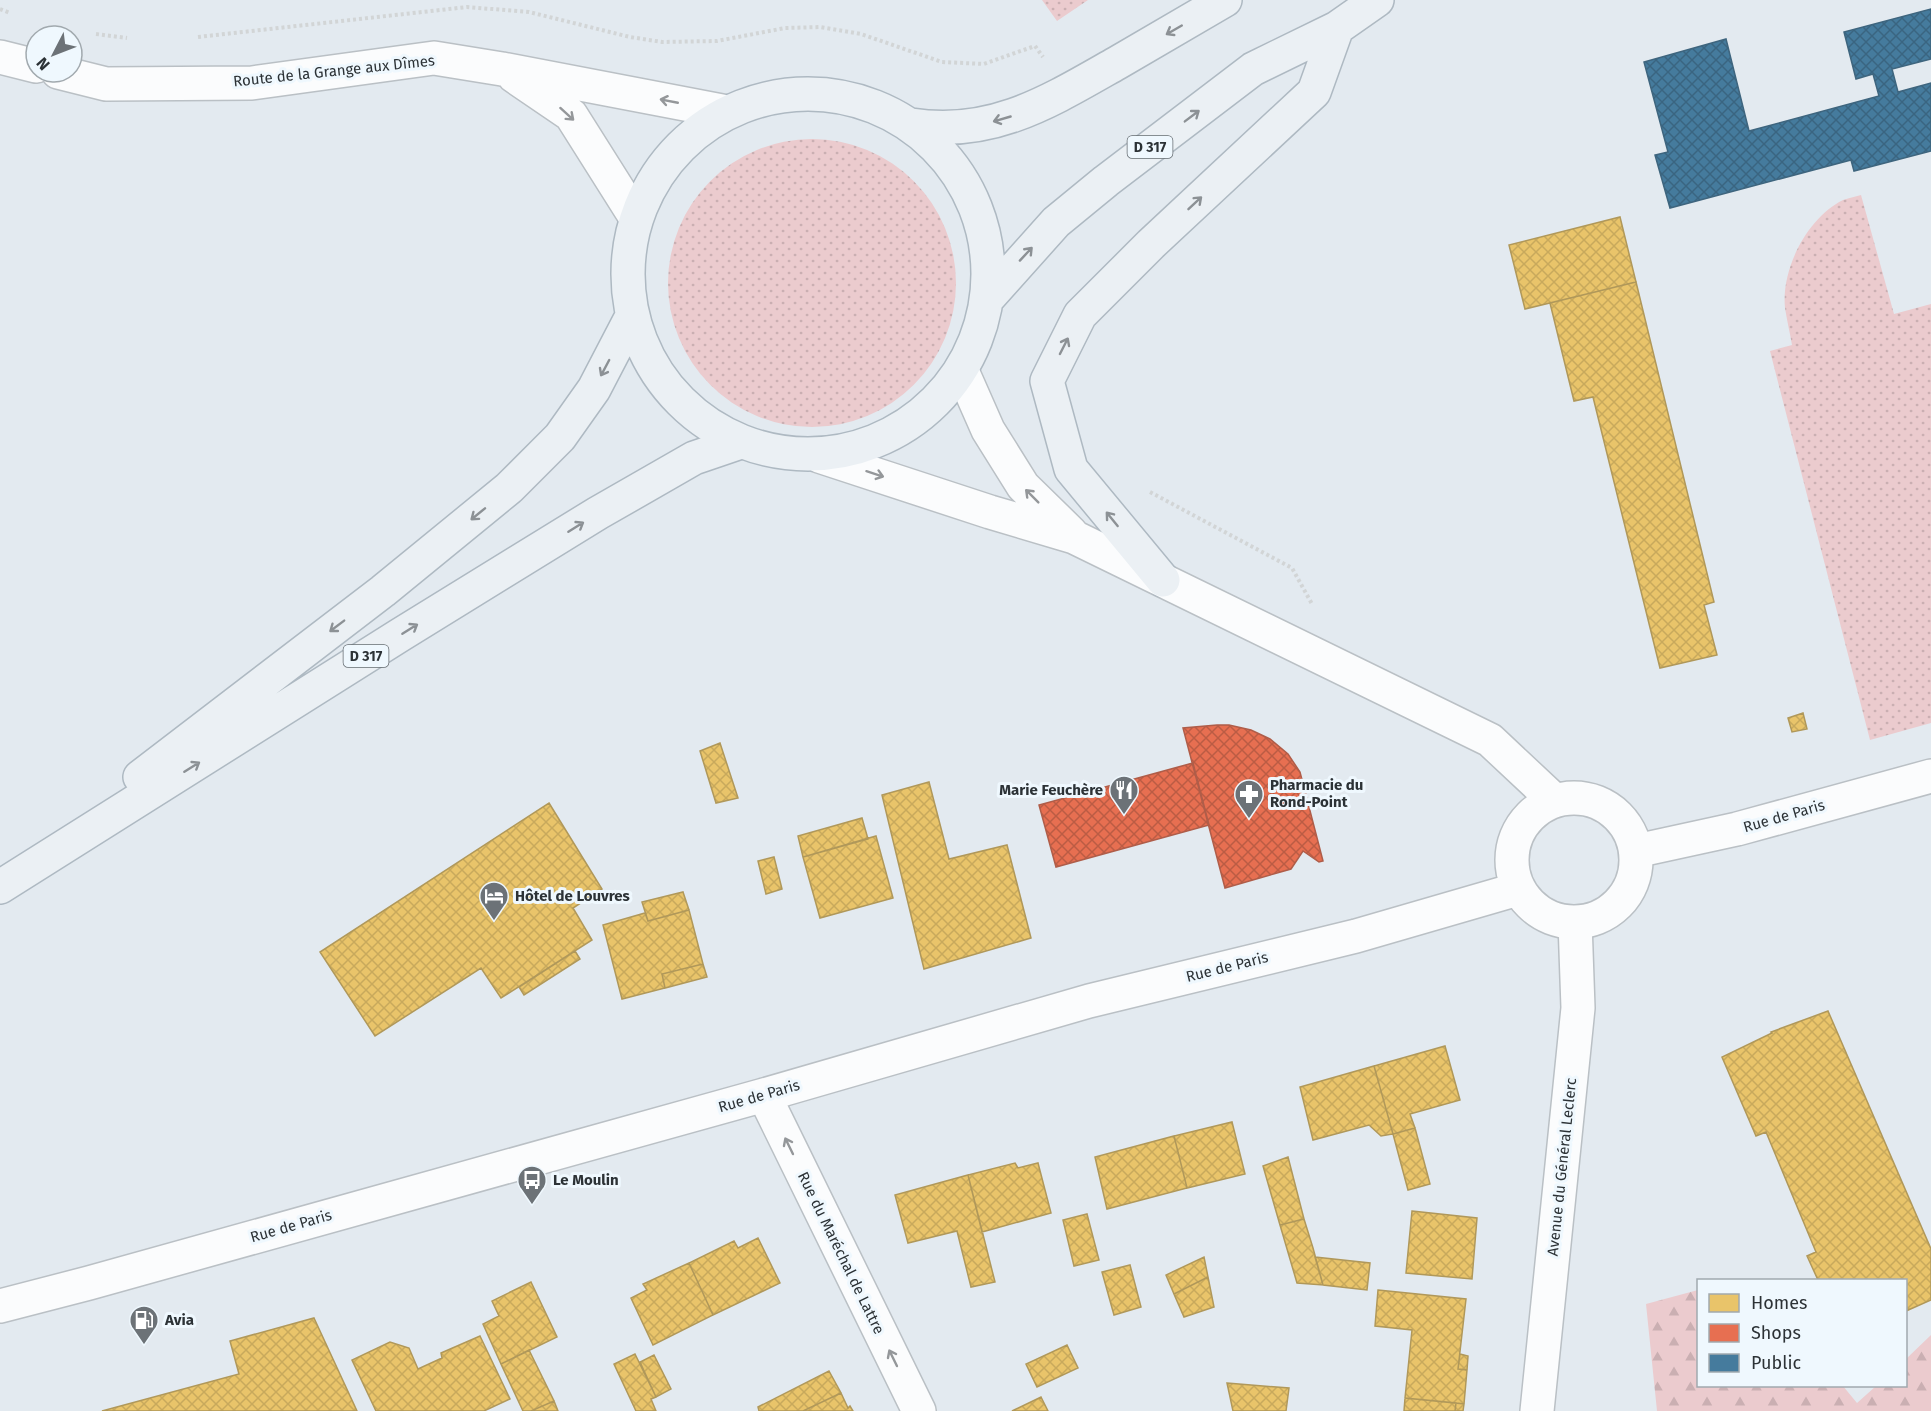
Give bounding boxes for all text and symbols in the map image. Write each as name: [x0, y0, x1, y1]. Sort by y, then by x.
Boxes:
north arrow: [24, 24, 84, 84]
one-way arrow: [1166, 24, 1183, 36]
street label: Route de la Grange aux Dîmes: [232, 51, 436, 91]
text: N: [33, 53, 54, 74]
one-way arrow: [660, 95, 680, 106]
one-way arrow: [560, 107, 575, 121]
one-way arrow: [1183, 109, 1199, 122]
one-way arrow: [993, 114, 1012, 125]
road number: D 317: [1128, 136, 1172, 158]
one-way arrow: [1187, 197, 1202, 211]
one-way arrow: [1019, 246, 1033, 261]
one-way arrow: [1059, 337, 1071, 355]
one-way arrow: [599, 359, 610, 377]
one-way arrow: [865, 469, 884, 480]
one-way arrow: [1025, 488, 1040, 503]
one-way arrow: [470, 507, 486, 520]
one-way arrow: [1106, 511, 1119, 527]
one-way arrow: [567, 520, 584, 532]
one-way arrow: [329, 620, 345, 633]
one-way arrow: [401, 623, 418, 635]
road number: D 317: [344, 645, 388, 667]
one-way arrow: [183, 760, 200, 773]
restaurant icon: Marie Feuchère: [1108, 774, 1140, 816]
place label: Pharmacie du Rond-Point: [1270, 776, 1363, 811]
pharmacy icon: Pharmacie du Rond-Point: [1233, 778, 1265, 820]
place label: Marie Feuchère: [999, 781, 1103, 799]
street label: Rue de Paris: [1741, 796, 1827, 836]
hotel icon: Hôtel de Louvres: [478, 880, 510, 922]
place label: Hôtel de Louvres: [515, 887, 630, 905]
street label: Rue de Paris: [1184, 948, 1270, 986]
street label: Rue de Paris: [716, 1076, 802, 1116]
street label: Avenue du Général Leclerc: [1544, 1077, 1580, 1257]
one-way arrow: [782, 1137, 794, 1155]
bus stop icon: Le Moulin: [516, 1164, 548, 1206]
street label: Rue du Maréchal de Lattre: [794, 1169, 888, 1337]
place label: Le Moulin: [553, 1171, 619, 1189]
street label: Rue de Paris: [248, 1206, 334, 1246]
legend: [1697, 1279, 1907, 1387]
text: Homes: [1751, 1292, 1807, 1314]
fuel station icon: Avia: [128, 1304, 160, 1346]
place label: Avia: [164, 1311, 194, 1329]
text: Shops: [1751, 1322, 1801, 1344]
one-way arrow: [886, 1350, 898, 1368]
text: Public: [1751, 1352, 1801, 1374]

